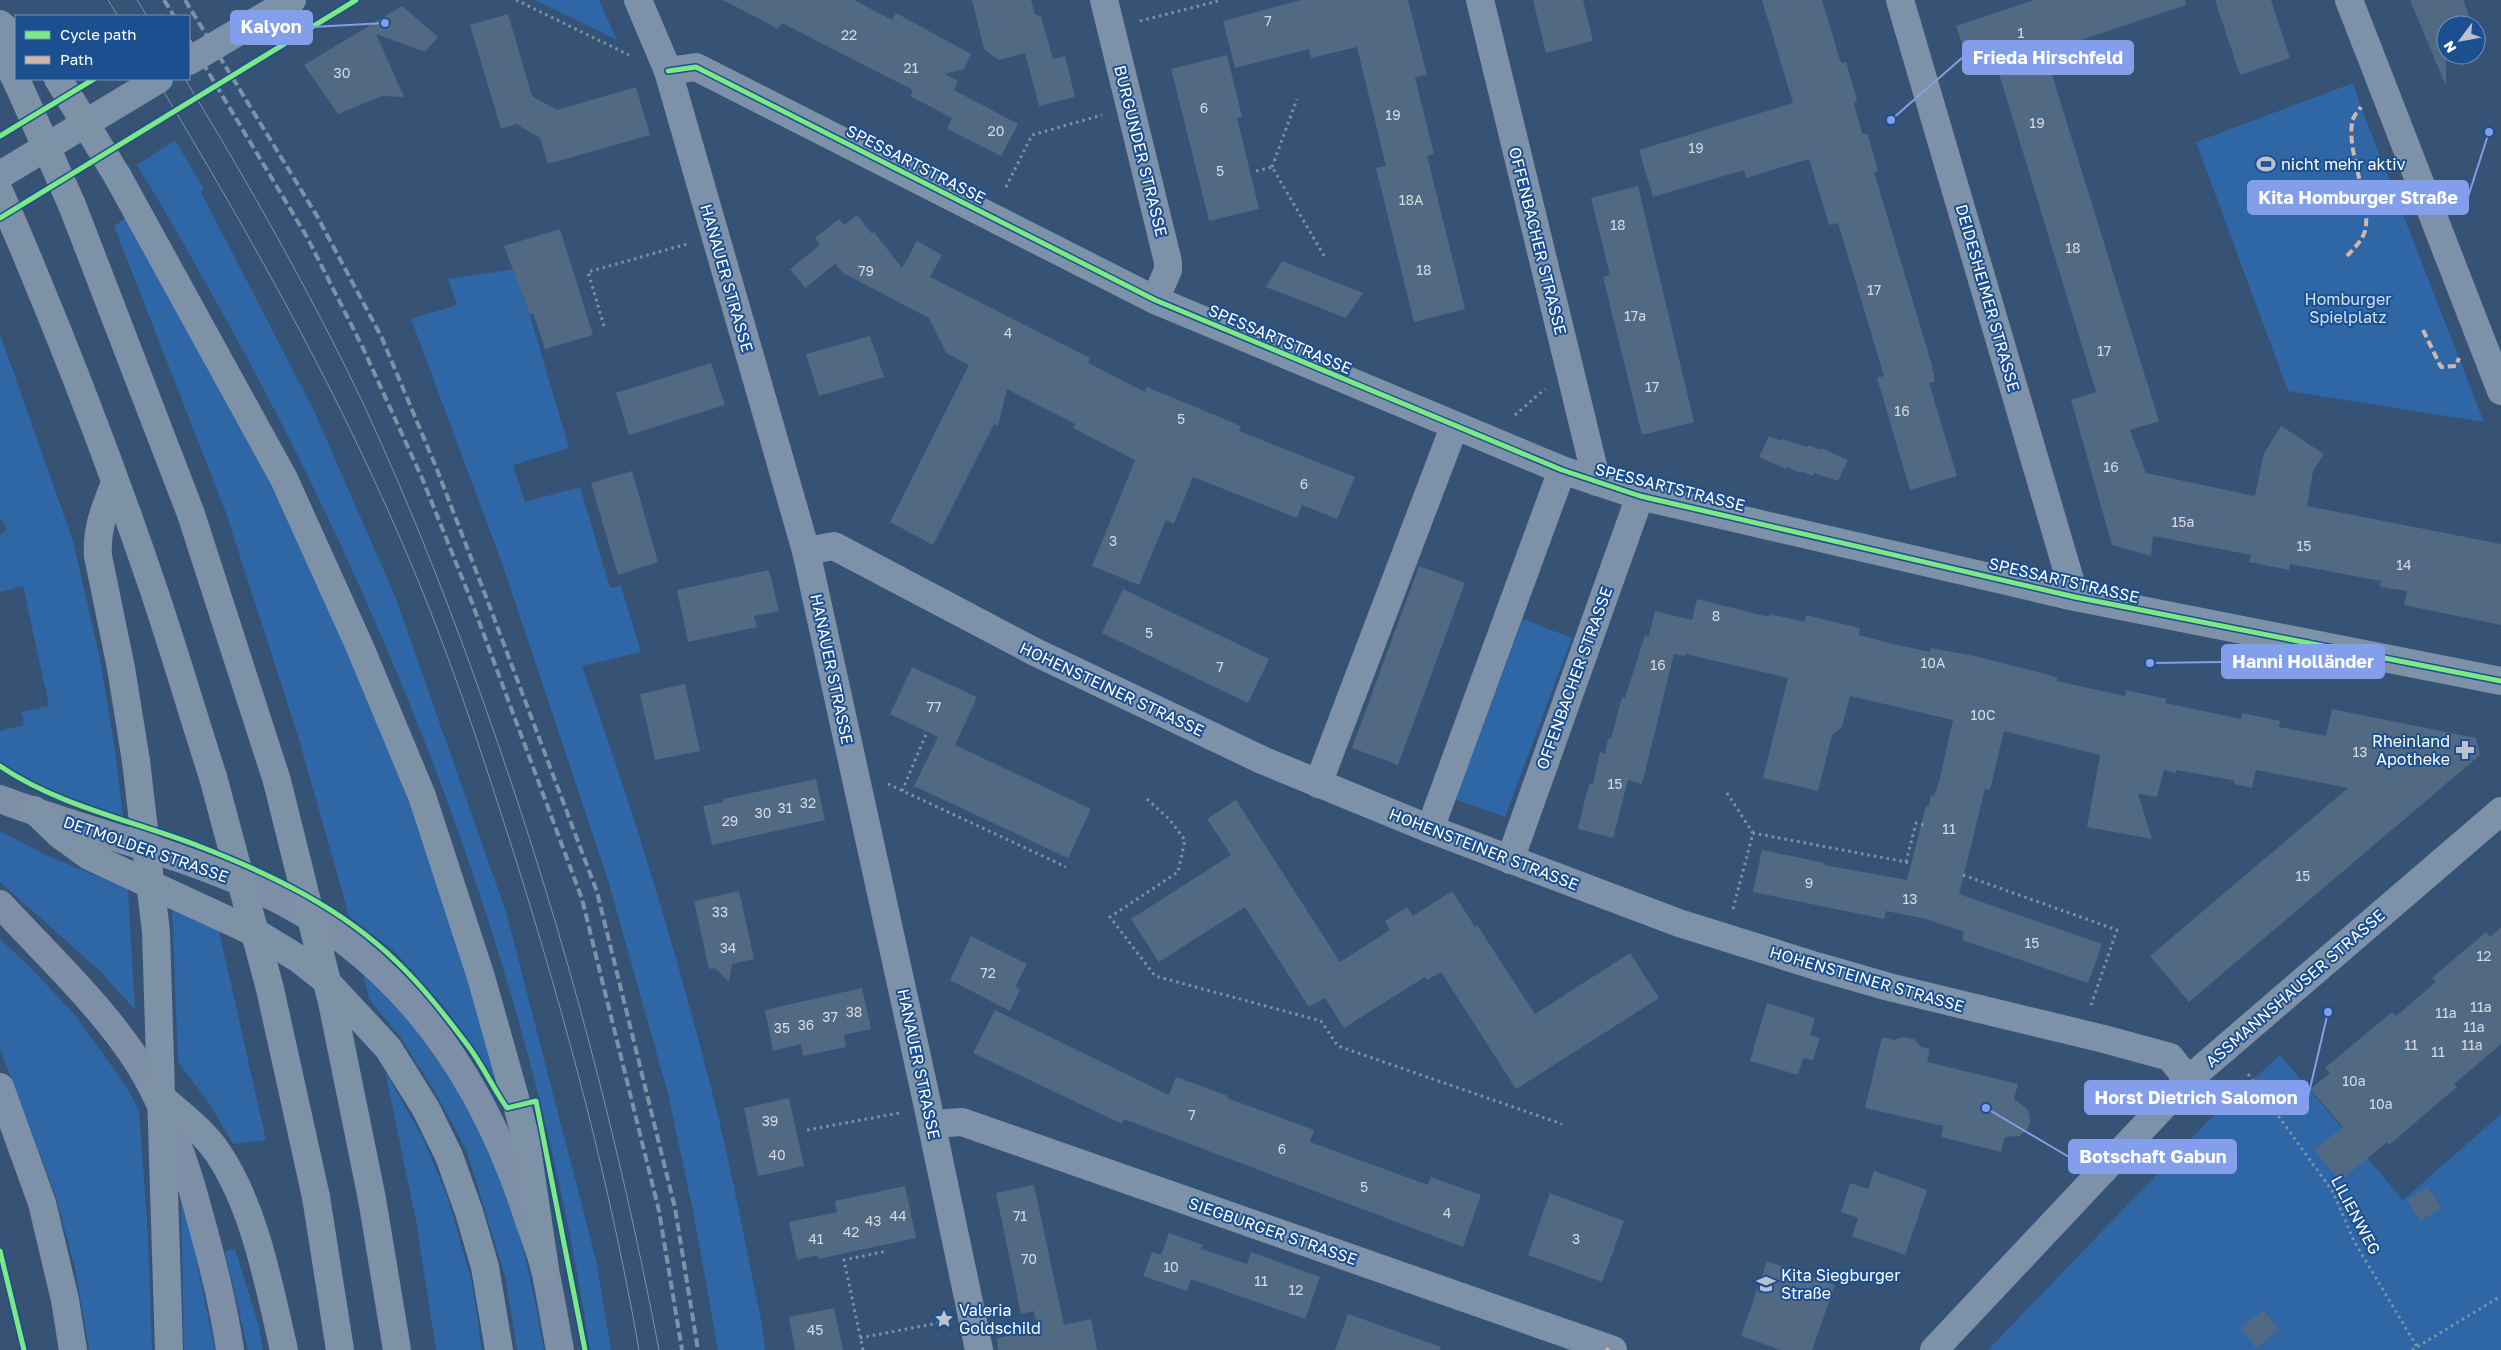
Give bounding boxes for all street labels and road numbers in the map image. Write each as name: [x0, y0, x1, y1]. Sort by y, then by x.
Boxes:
street label: BURGUNDER STRASSE: [1110, 63, 1172, 239]
street label: SPESSARTSTRASSE: [843, 120, 989, 208]
street label: OFFENBACHER STRASSE: [1505, 145, 1571, 337]
street label: HANAUER STRASSE: [696, 202, 758, 354]
street label: DEIDESHEIMER STRASSE: [1952, 202, 2024, 394]
street label: SPESSARTSTRASSE: [1205, 300, 1355, 378]
street label: SPESSARTSTRASSE: [1593, 459, 1747, 515]
street label: SPESSARTSTRASSE: [1987, 553, 2141, 607]
street label: OFFENBACHER STRASSE: [1532, 584, 1616, 772]
street label: HANAUER STRASSE: [806, 592, 858, 746]
street label: HOHENSTEINER STRASSE: [1017, 637, 1207, 741]
street label: HOHENSTEINER STRASSE: [1386, 804, 1582, 894]
street label: DETMOLDER STRASSE: [61, 811, 231, 887]
street label: ASSMANNSHAUSER STRASSE: [2201, 905, 2389, 1071]
street label: HOHENSTEINER STRASSE: [1767, 942, 1967, 1016]
street label: HANAUER STRASSE: [893, 987, 945, 1141]
street label: LILIENWEG: [2327, 1172, 2385, 1258]
street label: SIEGBURGER STRASSE: [1186, 1193, 1360, 1269]

